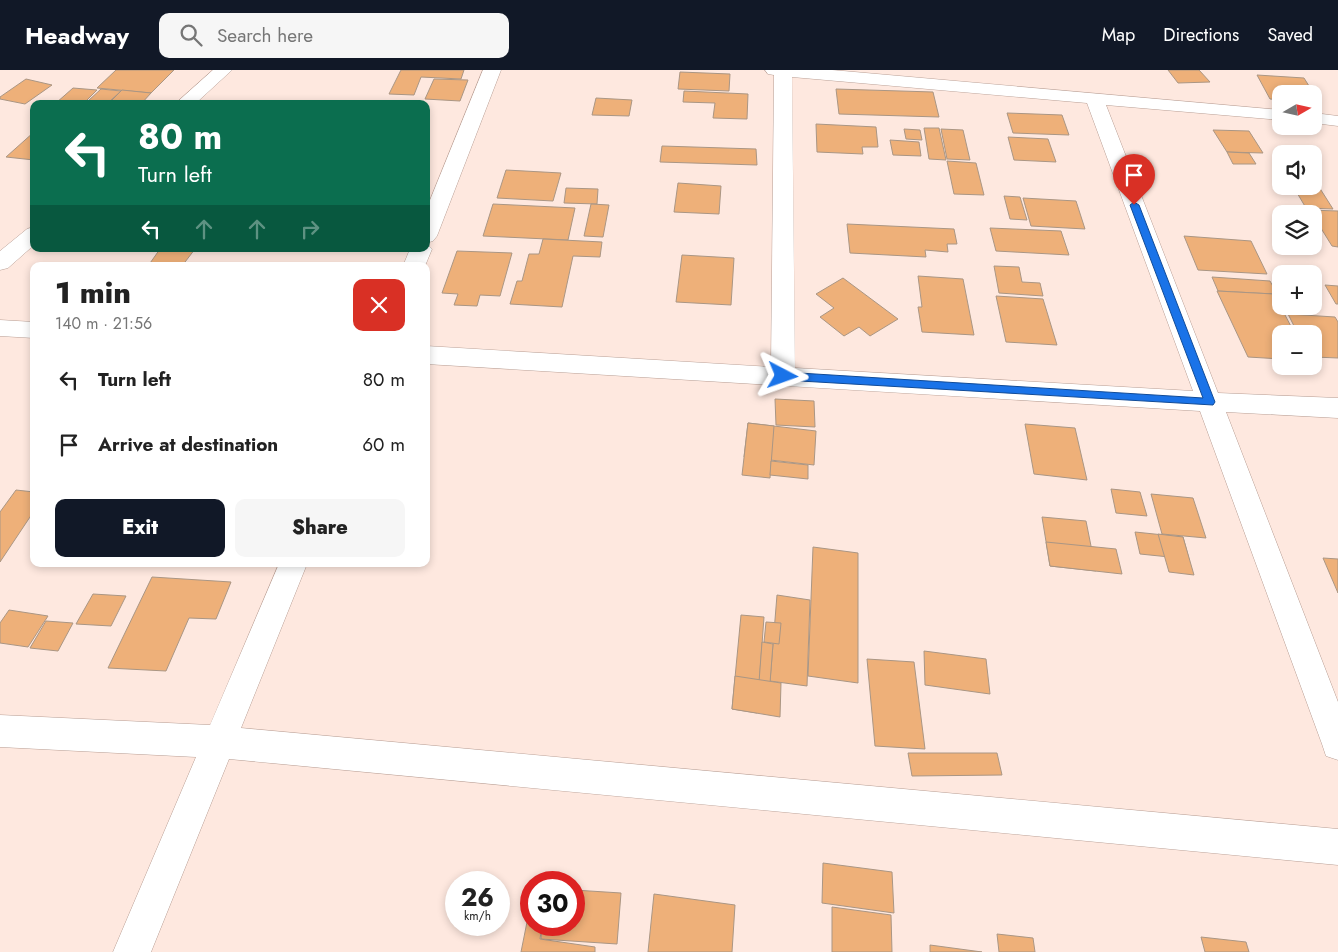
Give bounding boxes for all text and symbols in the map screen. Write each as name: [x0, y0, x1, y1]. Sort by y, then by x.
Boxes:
search box: [159, 13, 509, 58]
text: Headway: [25, 18, 129, 53]
icon: search: [177, 21, 205, 49]
text: Search here: [217, 22, 313, 49]
text: Map: [1102, 22, 1135, 48]
text: Directions: [1163, 22, 1239, 48]
text: Saved: [1267, 22, 1313, 48]
north arrow: [1272, 85, 1322, 135]
map controls: [1272, 85, 1322, 375]
text: 80 m: [138, 112, 222, 162]
icon: left: [55, 120, 120, 185]
button: sound: [1272, 145, 1322, 195]
pin: [1113, 154, 1155, 205]
text: Turn left: [138, 158, 212, 190]
icon: arrive: [1120, 161, 1148, 189]
button: layers: [1272, 205, 1322, 255]
icon: left: [137, 215, 165, 243]
icon: ahead: [190, 215, 218, 243]
icon: ahead: [243, 215, 271, 243]
icon: right: [296, 215, 324, 243]
button: +: [1272, 265, 1322, 315]
text: 1 min: [55, 271, 131, 314]
button: close: [353, 279, 405, 331]
text: 140 m · 21:56: [55, 312, 152, 335]
button: −: [1272, 325, 1322, 375]
position arrow: [756, 349, 808, 401]
icon: left: [55, 366, 83, 394]
text: Turn left: [98, 366, 171, 393]
text: 80 m: [363, 366, 405, 393]
icon: arrive: [55, 431, 83, 459]
text: Arrive at destination: [98, 431, 278, 458]
text: 60 m: [362, 431, 405, 458]
button: Exit: [55, 499, 225, 557]
button: Share: [235, 499, 405, 557]
speed limit sign: 30: [520, 871, 585, 936]
text: 26: [461, 879, 494, 915]
text: km/h: [464, 907, 491, 925]

